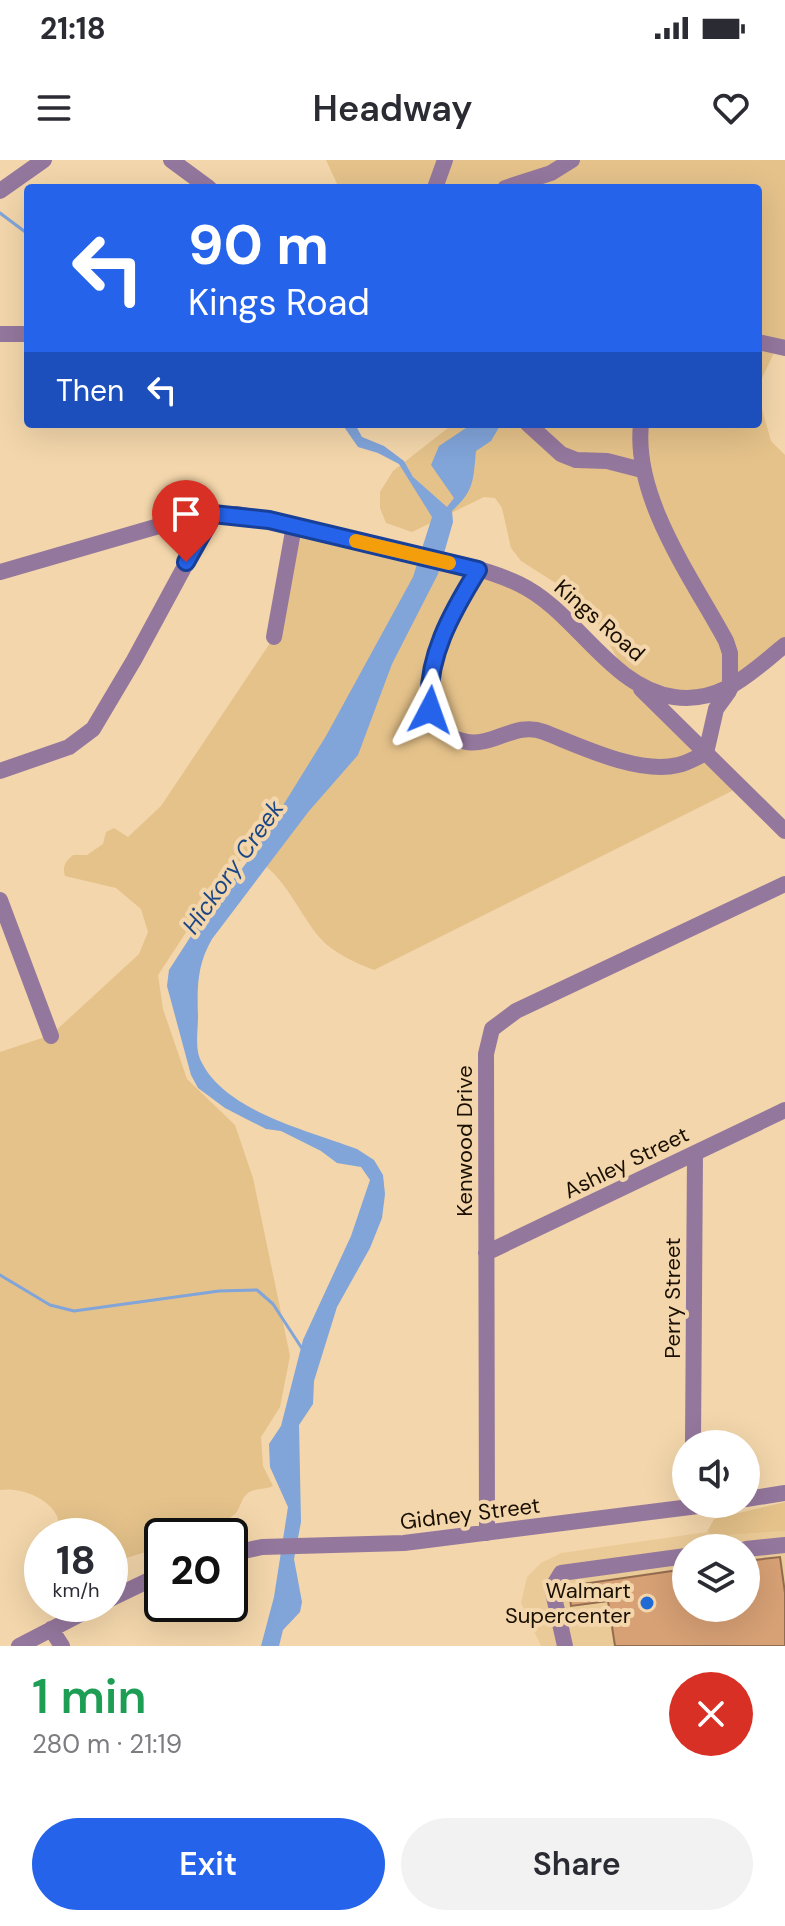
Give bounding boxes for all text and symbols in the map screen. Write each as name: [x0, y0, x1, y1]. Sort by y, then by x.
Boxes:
text: 21:18: [40, 9, 106, 48]
text: Headway: [313, 85, 472, 132]
icon: menu: [32, 86, 76, 130]
icon: heart: [709, 86, 753, 130]
text: 90 m: [188, 208, 329, 281]
icon: left: [56, 216, 160, 320]
text: Kings Road: [188, 279, 370, 326]
icon: left: [140, 368, 184, 412]
text: Then: [56, 371, 124, 410]
pin: [152, 480, 220, 562]
icon: arrive: [164, 492, 208, 536]
street label: Kings Road: [548, 573, 651, 668]
position arrow: [388, 668, 472, 752]
water label: Hickory Creek: [175, 793, 291, 940]
street label: Kenwood Drive: [450, 1065, 479, 1217]
street label: Ashley Street: [559, 1120, 694, 1205]
street label: Perry Street: [658, 1237, 687, 1359]
map controls: [672, 1430, 760, 1622]
button: sound: [672, 1430, 760, 1518]
street label: Gidney Street: [398, 1491, 542, 1536]
speed limit sign: 20: [144, 1518, 248, 1622]
text: 18: [56, 1534, 96, 1586]
button: layers: [672, 1534, 760, 1622]
place label: Walmart Supercenter: [505, 1576, 631, 1630]
text: km/h: [52, 1577, 100, 1603]
marker: Walmart Supercenter: [638, 1594, 656, 1612]
text: 1 min: [32, 1665, 147, 1728]
button: close: [669, 1672, 753, 1756]
text: 280 m · 21:19: [32, 1727, 182, 1761]
button: Exit: [32, 1818, 385, 1910]
button: Share: [401, 1818, 753, 1910]

